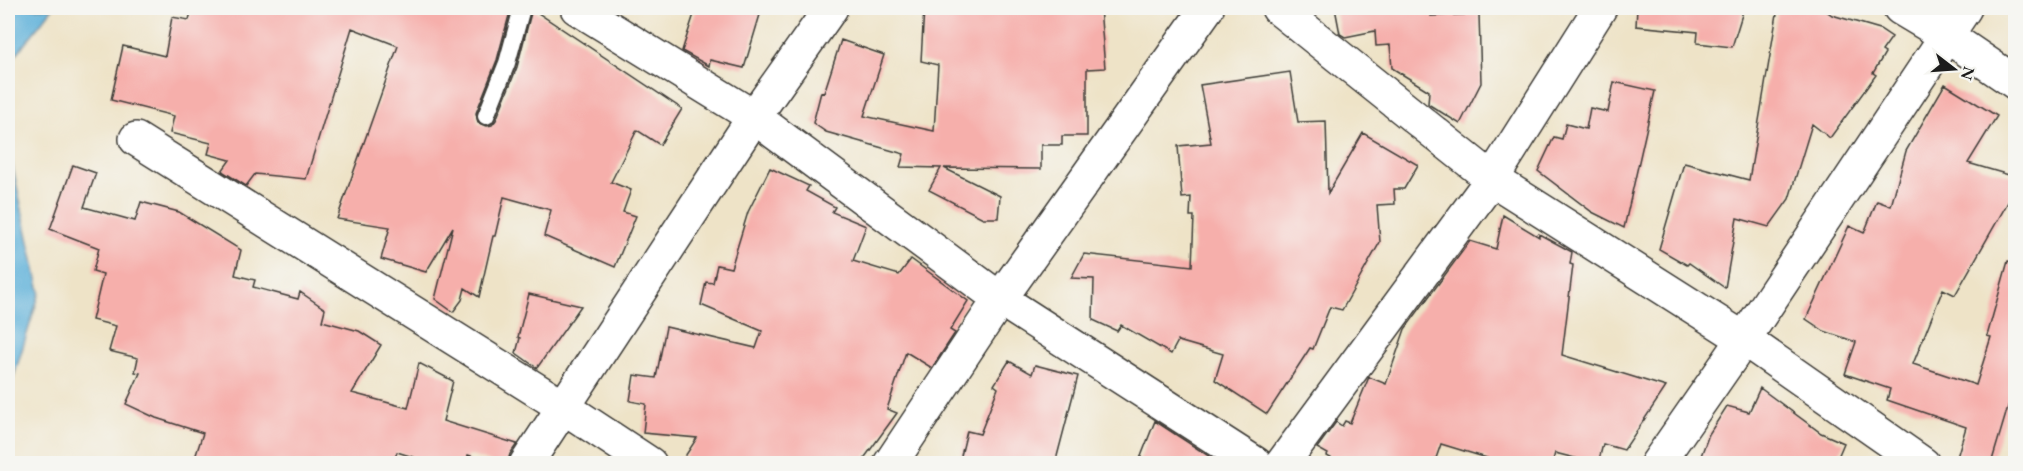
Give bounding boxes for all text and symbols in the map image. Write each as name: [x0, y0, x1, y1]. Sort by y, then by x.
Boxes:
north arrow: [1924, 39, 1984, 99]
text: N: [1956, 64, 1980, 83]

